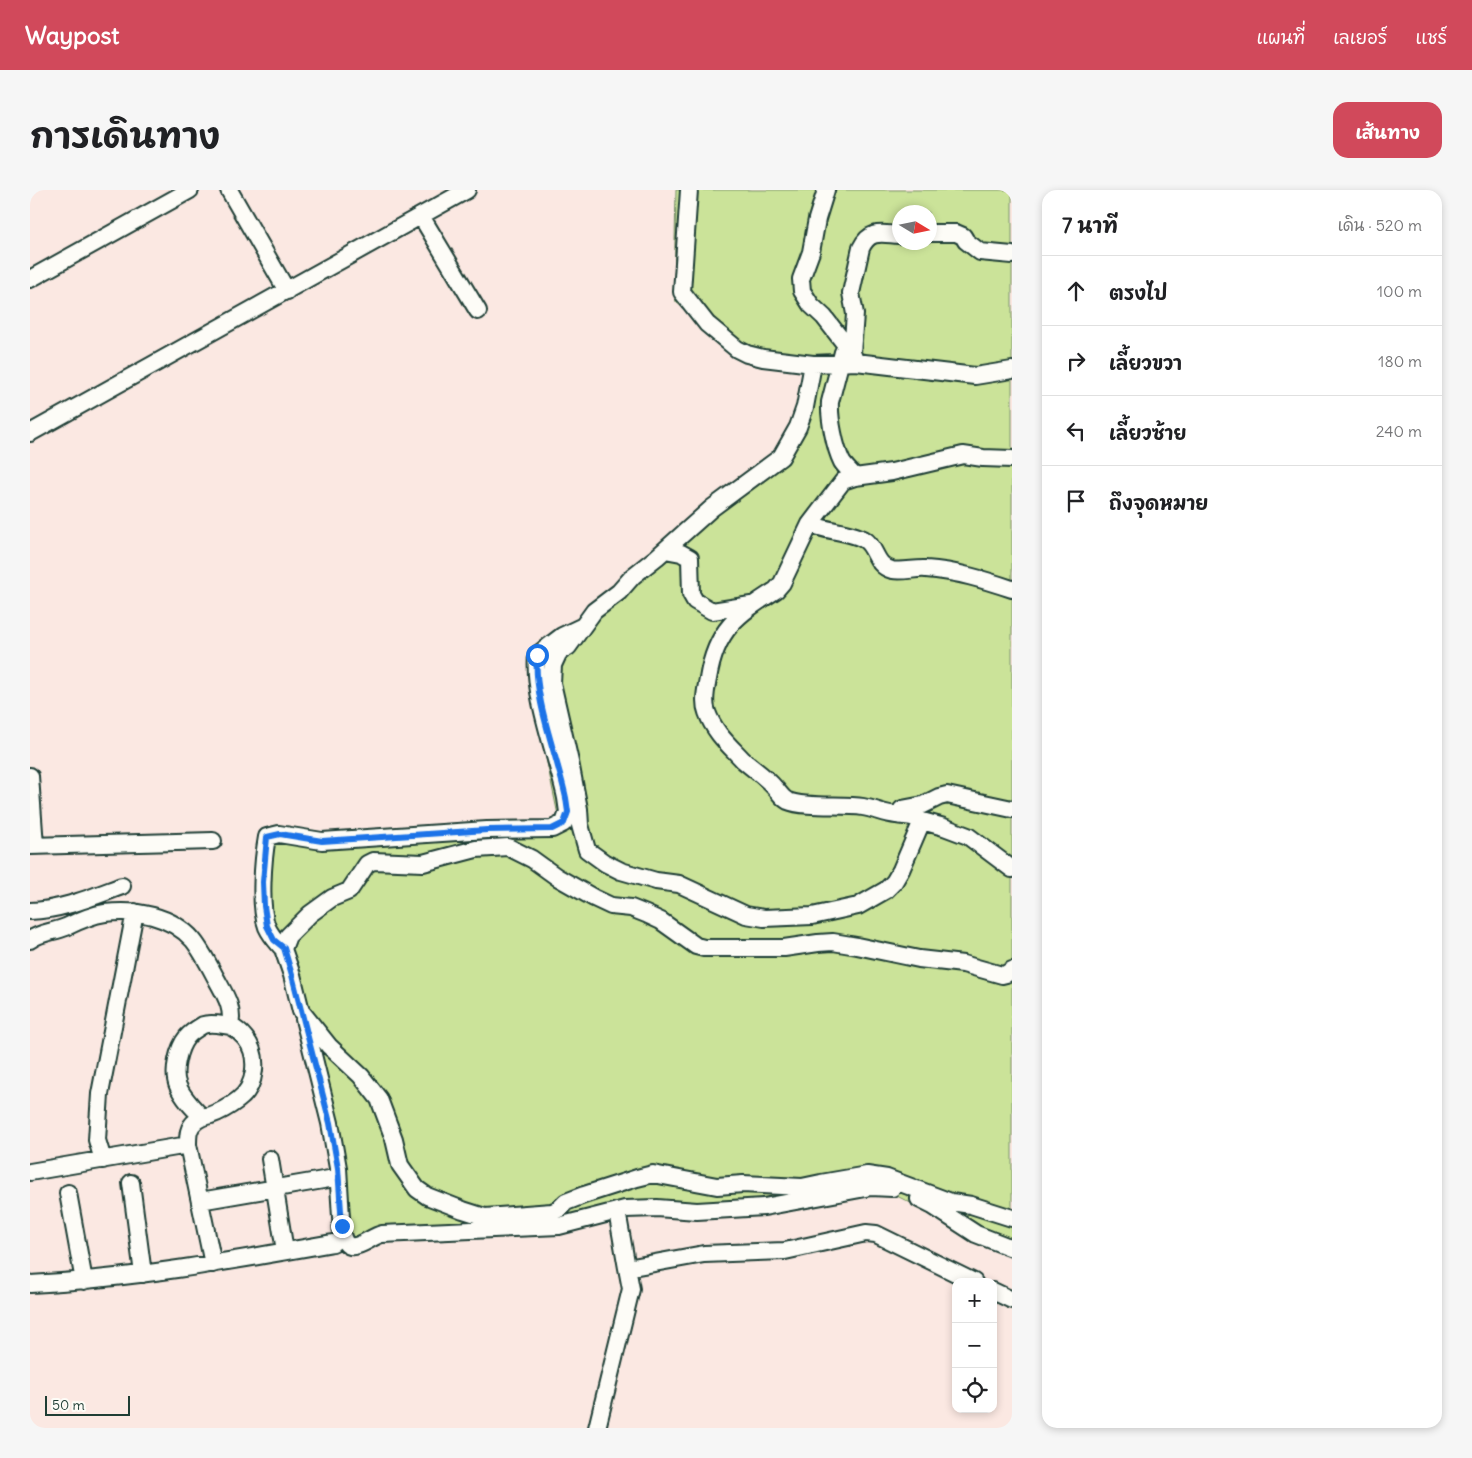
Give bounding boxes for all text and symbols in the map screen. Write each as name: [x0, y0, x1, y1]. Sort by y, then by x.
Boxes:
text: Waypost: [25, 20, 119, 50]
text: แผนที่: [1257, 26, 1305, 49]
text: เลเยอร์: [1333, 26, 1387, 49]
text: แชร์: [1415, 26, 1447, 49]
button: เส้นทาง: [1333, 102, 1442, 158]
text: การเดินทาง: [30, 113, 220, 157]
north arrow: [892, 205, 937, 250]
text: 7 นาที: [1062, 212, 1118, 239]
text: เดิน · 520 m: [1338, 215, 1422, 235]
icon: ahead: [1062, 277, 1090, 305]
text: ตรงไป: [1109, 281, 1167, 305]
text: 100 m: [1377, 281, 1422, 301]
icon: right: [1062, 347, 1090, 375]
text: เลี้ยวขวา: [1109, 351, 1182, 375]
text: 180 m: [1378, 351, 1422, 371]
icon: left: [1062, 417, 1090, 445]
text: เลี้ยวซ้าย: [1109, 421, 1186, 445]
text: 240 m: [1376, 421, 1422, 441]
icon: arrive: [1062, 487, 1090, 515]
text: ถึงจุดหมาย: [1109, 491, 1208, 515]
route start: [526, 644, 549, 667]
route end: [331, 1215, 354, 1238]
map controls: [952, 1278, 997, 1413]
button: +: [952, 1278, 997, 1323]
button: −: [952, 1323, 997, 1368]
button: locate: [952, 1368, 997, 1413]
scale bar: [45, 1393, 130, 1416]
text: 50 m: [52, 1396, 85, 1414]

